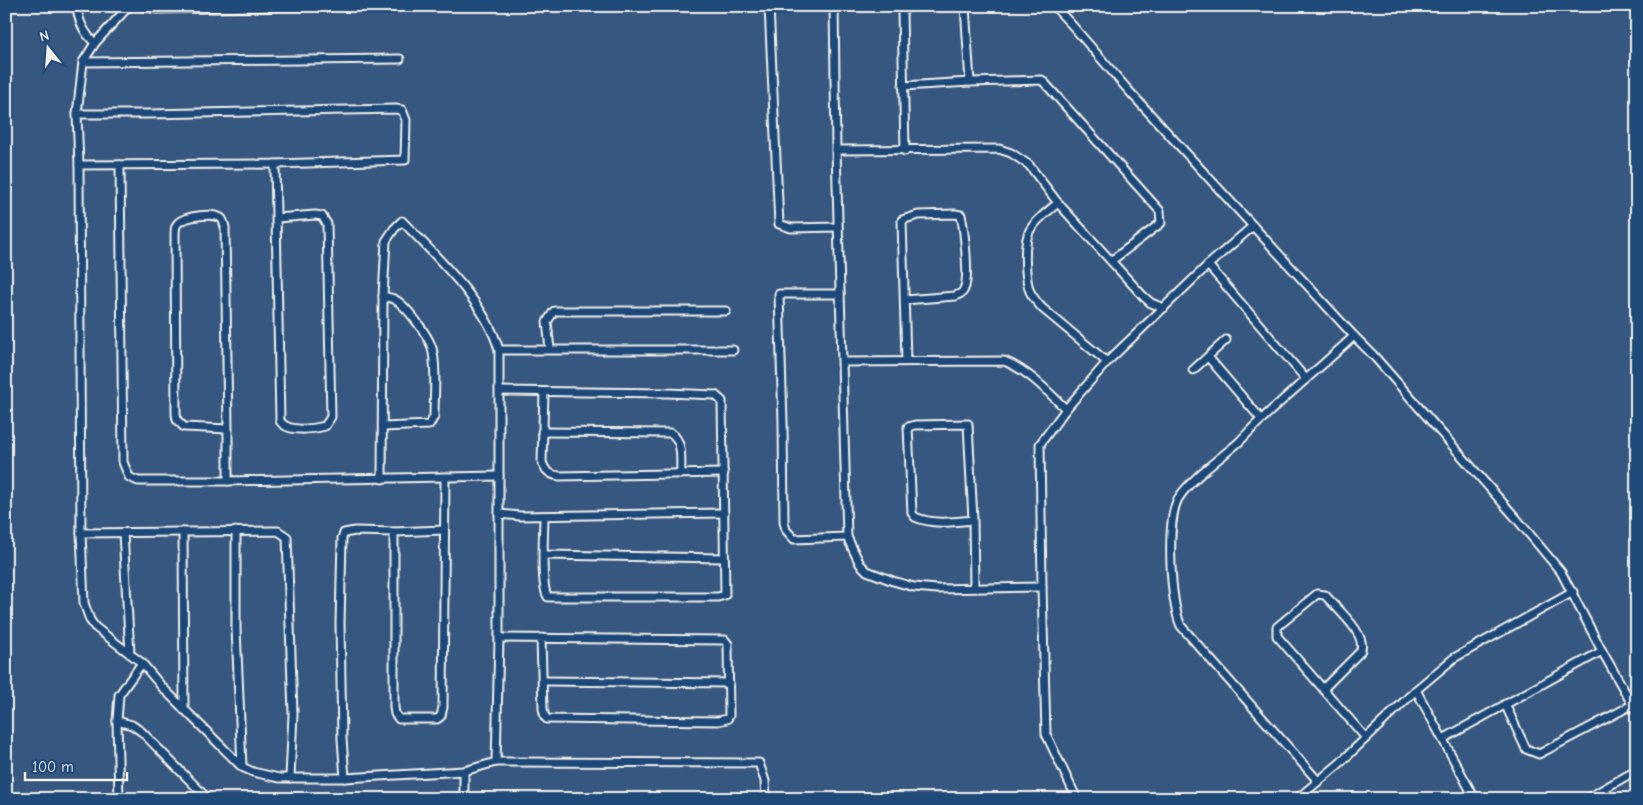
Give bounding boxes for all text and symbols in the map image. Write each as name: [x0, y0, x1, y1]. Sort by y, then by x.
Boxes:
north arrow: [22, 22, 72, 72]
text: N: [37, 27, 51, 46]
scale bar: [25, 750, 128, 782]
text: 100 m: [32, 758, 74, 776]

